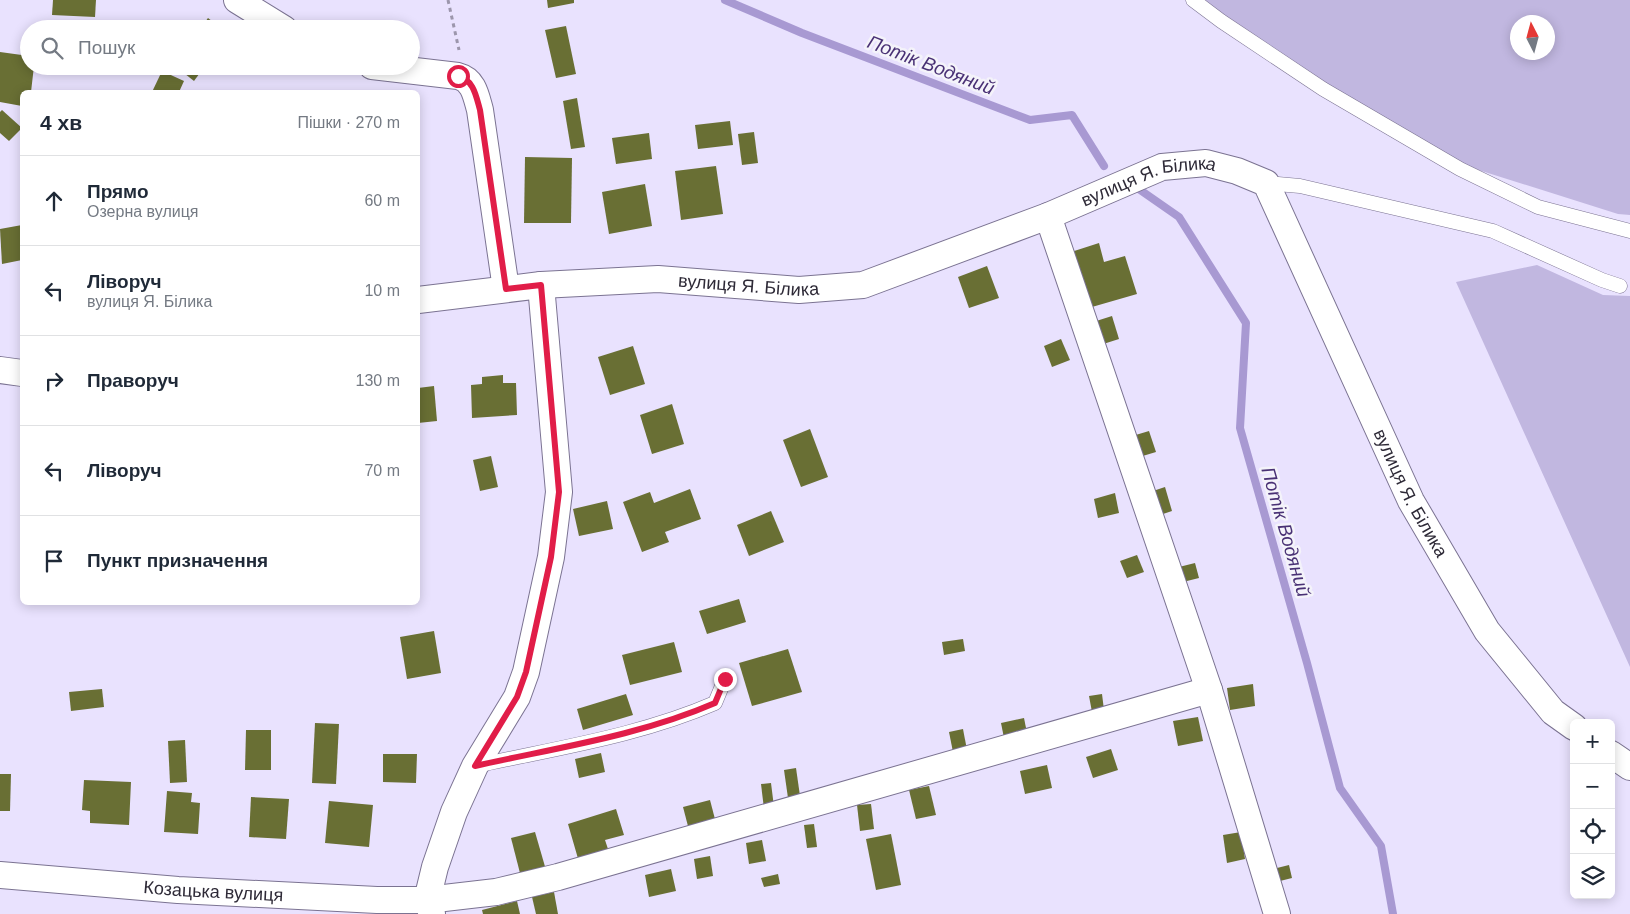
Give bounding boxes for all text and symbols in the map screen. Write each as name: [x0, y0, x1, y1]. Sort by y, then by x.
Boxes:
north arrow: [1510, 15, 1555, 60]
search box: [20, 20, 420, 75]
water label: Потік Водяний: [865, 31, 998, 99]
icon: search: [38, 34, 66, 62]
text: Пошук: [78, 37, 135, 58]
route start: [447, 65, 470, 88]
text: 4 хв: [40, 111, 82, 134]
text: Пішки · 270 m: [297, 114, 400, 131]
street label: вулиця Я. Білика: [1078, 153, 1219, 210]
text: Прямо: [87, 181, 149, 202]
icon: ahead: [40, 187, 68, 215]
text: 60 m: [364, 192, 400, 209]
text: Озерна вулиця: [87, 203, 198, 220]
text: Ліворуч: [87, 271, 162, 292]
street label: вулиця Я. Білика: [678, 271, 821, 300]
icon: left: [40, 277, 68, 305]
text: 10 m: [364, 282, 400, 299]
text: вулиця Я. Білика: [87, 293, 212, 310]
icon: right: [40, 367, 68, 395]
text: Праворуч: [87, 370, 179, 391]
text: 130 m: [356, 372, 400, 389]
street label: вулиця Я. Білика: [1370, 426, 1452, 562]
icon: left: [40, 457, 68, 485]
text: Ліворуч: [87, 460, 162, 481]
text: 70 m: [364, 462, 400, 479]
water label: Потік Водяний: [1257, 465, 1315, 600]
icon: arrive: [40, 547, 68, 575]
text: Пункт призначення: [87, 550, 268, 571]
route end: [714, 668, 737, 691]
map controls: [1570, 719, 1615, 899]
button: +: [1570, 719, 1615, 764]
button: −: [1570, 764, 1615, 809]
button: locate: [1570, 809, 1615, 854]
button: layers: [1570, 854, 1615, 899]
street label: Козацька вулиця: [143, 877, 284, 905]

